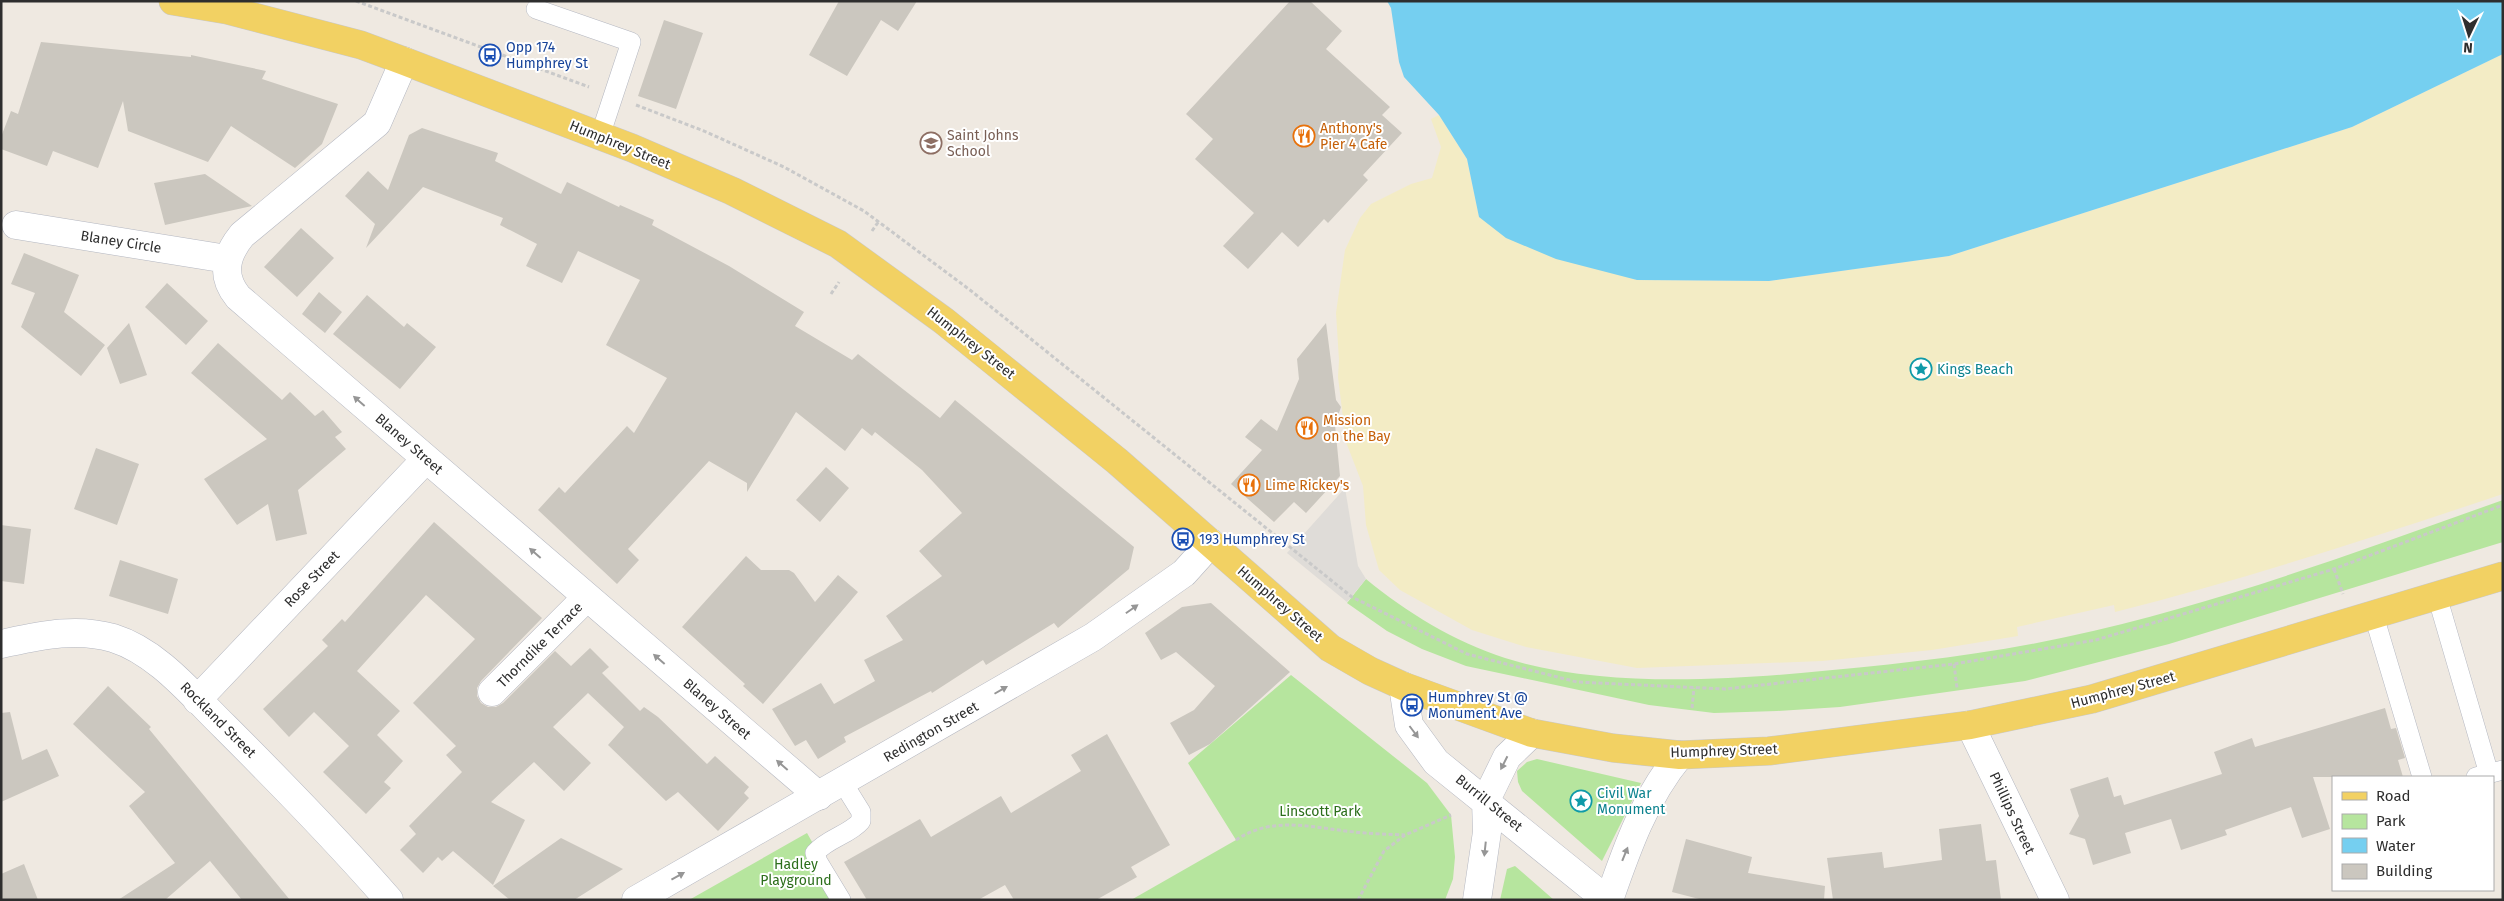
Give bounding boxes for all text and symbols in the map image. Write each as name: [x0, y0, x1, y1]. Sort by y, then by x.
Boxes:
north arrow: [2444, 10, 2494, 60]
place label: Opp 174 Humphrey St: [506, 39, 589, 72]
text: N: [2463, 39, 2473, 56]
bus stop icon: Opp 174 Humphrey St: [478, 43, 502, 67]
street label: Humphrey Street: [567, 117, 674, 173]
place label: Anthony's Pier 4 Cafe: [1320, 120, 1387, 153]
restaurant icon: Anthony's Pier 4 Cafe: [1292, 124, 1316, 148]
place label: Saint Johns School: [947, 127, 1019, 160]
school or university icon: Saint Johns School: [919, 131, 943, 155]
street label: Blaney Circle: [79, 227, 163, 257]
street label: Humphrey Street: [923, 303, 1019, 383]
place icon: Kings Beach: [1909, 357, 1933, 381]
place label: Kings Beach: [1937, 361, 2013, 378]
one-way arrow: [353, 396, 365, 407]
street label: Blaney Street: [372, 410, 447, 479]
place label: Mission on the Bay: [1323, 412, 1391, 445]
restaurant icon: Mission on the Bay: [1295, 416, 1319, 440]
restaurant icon: Lime Rickey's: [1237, 473, 1261, 497]
place label: Lime Rickey's: [1265, 477, 1350, 494]
bus stop icon: 193 Humphrey St: [1171, 527, 1195, 551]
place label: 193 Humphrey St: [1199, 531, 1306, 548]
street label: Rose Street: [281, 546, 344, 611]
one-way arrow: [529, 547, 542, 558]
street label: Humphrey Street: [1234, 562, 1327, 646]
street label: Thorndike Terrace: [494, 599, 586, 691]
one-way arrow: [1126, 604, 1139, 614]
one-way arrow: [652, 653, 665, 664]
street label: Humphrey Street: [2069, 668, 2178, 712]
street label: Blaney Street: [680, 675, 755, 744]
street label: Rockland Street: [177, 679, 260, 762]
one-way arrow: [995, 686, 1008, 695]
place label: Humphrey St @ Monument Ave: [1428, 689, 1528, 722]
bus stop icon: Humphrey St @ Monument Ave: [1400, 693, 1424, 717]
street label: Redington Street: [881, 698, 982, 766]
one-way arrow: [1409, 725, 1419, 739]
street label: Humphrey Street: [1670, 741, 1779, 761]
one-way arrow: [1500, 756, 1508, 770]
one-way arrow: [775, 759, 788, 770]
street label: Phillips Street: [1986, 769, 2039, 858]
street label: Burrill Street: [1452, 771, 1527, 836]
legend: [2332, 776, 2494, 891]
place label: Civil War Monument: [1597, 785, 1666, 818]
text: Road: [2376, 787, 2411, 805]
place icon: Civil War Monument: [1569, 789, 1593, 813]
park label: Linscott Park: [1279, 803, 1362, 820]
text: Park: [2376, 812, 2406, 830]
text: Water: [2376, 837, 2415, 855]
one-way arrow: [1481, 841, 1489, 857]
one-way arrow: [1622, 847, 1630, 861]
park label: Hadley Playground: [760, 856, 832, 889]
text: Building: [2376, 862, 2432, 880]
one-way arrow: [672, 871, 685, 880]

